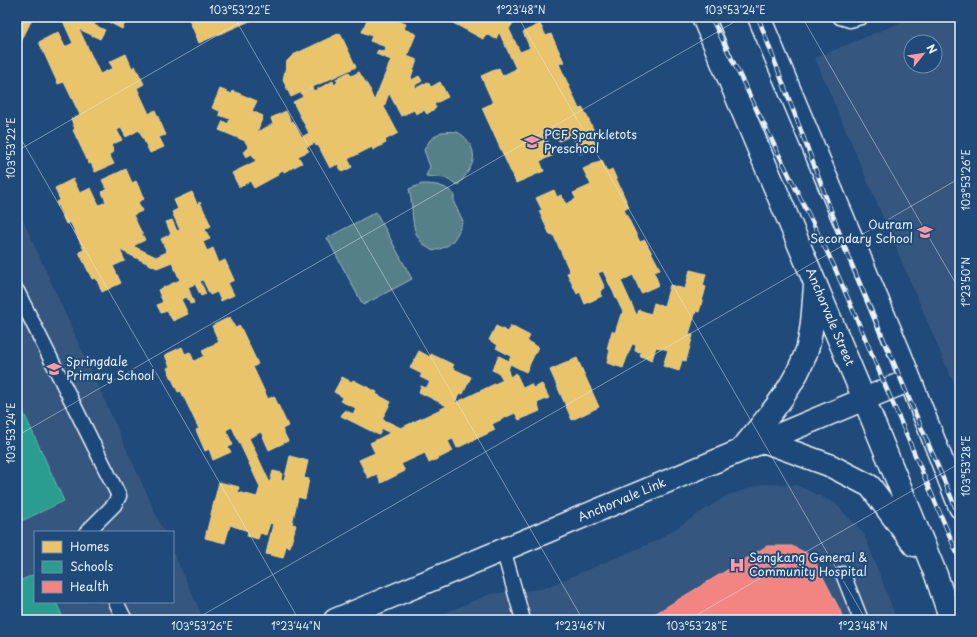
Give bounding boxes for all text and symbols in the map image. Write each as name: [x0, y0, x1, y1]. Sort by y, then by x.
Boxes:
text: 103°53'22"E: [209, 2, 271, 17]
text: 1°23'48"N: [496, 2, 546, 17]
text: 103°53'24"E: [704, 2, 766, 17]
north arrow: [903, 34, 943, 74]
text: N: [923, 41, 942, 57]
text: 103°53'22"E: [3, 117, 18, 179]
place label: PCF Sparkletots Preschool: [544, 125, 637, 157]
school or university icon: PCF Sparkletots Preschool: [523, 133, 541, 151]
text: 103°53'26"E: [958, 149, 973, 211]
place label: Outram Secondary School: [810, 215, 913, 247]
school or university icon: Outram Secondary School: [916, 223, 934, 241]
text: 1°23'50"N: [958, 257, 973, 307]
street label: Anchorvale Street: [802, 265, 860, 368]
place label: Springdale Primary School: [66, 352, 154, 384]
school or university icon: Springdale Primary School: [45, 360, 63, 378]
text: 103°53'24"E: [3, 402, 18, 464]
text: 103°53'28"E: [958, 435, 973, 497]
street label: Anchorvale Link: [575, 472, 668, 526]
legend: [34, 531, 174, 603]
text: Homes: [70, 537, 109, 555]
place label: Sengkang General & Community Hospital: [749, 548, 867, 580]
hospital icon: Sengkang General & Community Hospital: [728, 556, 746, 574]
text: Schools: [70, 557, 114, 575]
text: Health: [70, 577, 109, 595]
text: 103°53'26"E: [171, 618, 233, 633]
text: 1°23'44"N: [271, 618, 321, 633]
text: 1°23'46"N: [555, 618, 605, 633]
text: 103°53'28"E: [666, 618, 728, 633]
text: 1°23'48"N: [838, 618, 888, 633]

